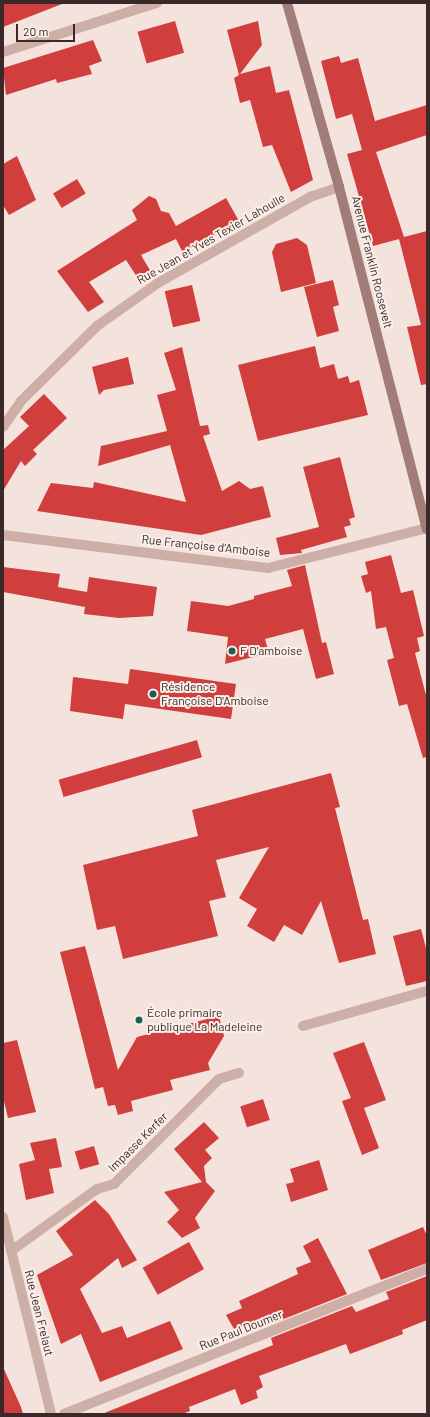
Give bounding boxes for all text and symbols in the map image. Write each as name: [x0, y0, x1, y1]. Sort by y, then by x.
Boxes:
scale bar: [18, 16, 77, 42]
text: 20 m: [23, 24, 49, 38]
street label: Rue Jean et Yves Texier Lahoulle: [134, 191, 288, 287]
street label: Avenue Franklin Roosevelt: [349, 194, 395, 330]
street label: Rue Françoise d'Amboise: [141, 532, 271, 560]
place label: F D'amboise: [240, 644, 302, 658]
marker: F D'amboise: [227, 646, 237, 656]
place label: Résidence Françoise D'Amboise: [161, 680, 269, 708]
marker: Résidence Françoise D'Amboise: [148, 689, 158, 699]
place label: École primaire publique La Madeleine: [147, 1006, 262, 1034]
marker: École primaire publique La Madeleine: [134, 1015, 144, 1025]
street label: Impasse Kerfer: [105, 1109, 171, 1175]
street label: Rue Jean Frelaut: [21, 1269, 57, 1357]
street label: Rue Paul Doumer: [197, 1307, 285, 1353]

